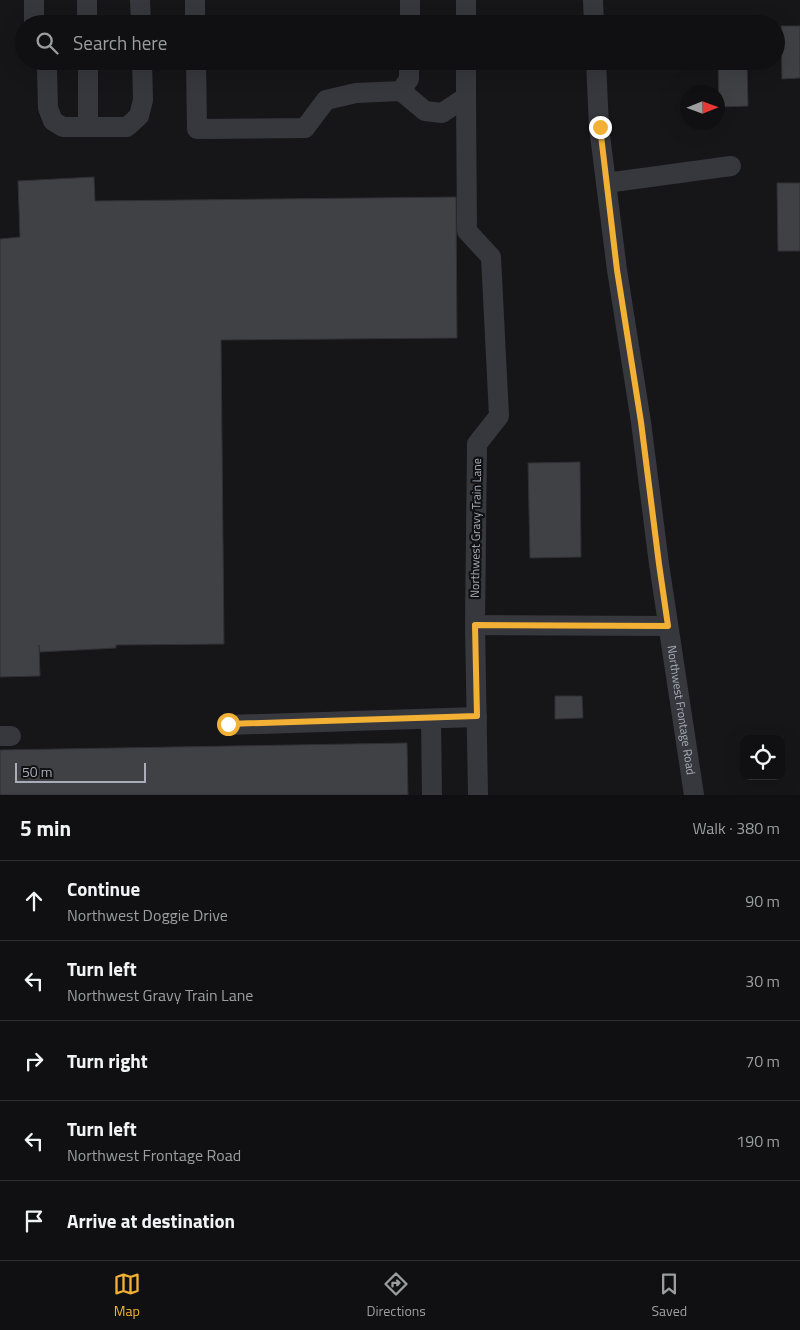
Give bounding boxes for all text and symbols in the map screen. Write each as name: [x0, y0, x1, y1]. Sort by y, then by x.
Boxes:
search box: [15, 15, 785, 70]
text: Search here: [73, 28, 167, 57]
icon: search: [33, 29, 61, 57]
north arrow: [680, 85, 725, 130]
route end: [589, 116, 612, 139]
street label: Northwest Gravy Train Lane: [465, 458, 486, 598]
street label: Northwest Frontage Road: [662, 644, 701, 776]
route start: [217, 713, 240, 736]
map controls: [740, 735, 785, 780]
button: locate: [740, 735, 785, 780]
scale bar: [15, 760, 146, 783]
text: 50 m: [22, 761, 52, 782]
text: 5 min: [20, 812, 71, 844]
text: Walk · 380 m: [692, 816, 780, 840]
text: Continue: [67, 874, 140, 903]
icon: ahead: [20, 887, 48, 915]
text: 90 m: [745, 889, 780, 913]
text: Northwest Doggie Drive: [67, 903, 228, 927]
text: Turn left: [67, 954, 137, 983]
icon: left: [20, 967, 48, 995]
text: 30 m: [745, 969, 780, 993]
text: Northwest Gravy Train Lane: [67, 983, 253, 1007]
text: Turn right: [67, 1046, 148, 1075]
icon: right: [20, 1047, 48, 1075]
text: 70 m: [745, 1049, 780, 1073]
text: Turn left: [67, 1114, 137, 1143]
icon: left: [20, 1127, 48, 1155]
text: 190 m: [736, 1129, 780, 1153]
text: Northwest Frontage Road: [67, 1143, 241, 1167]
text: Arrive at destination: [67, 1206, 235, 1235]
icon: arrive: [20, 1207, 48, 1235]
tab: Map: [113, 1270, 141, 1321]
tab: Directions: [366, 1270, 426, 1321]
tab: Saved: [652, 1270, 687, 1321]

